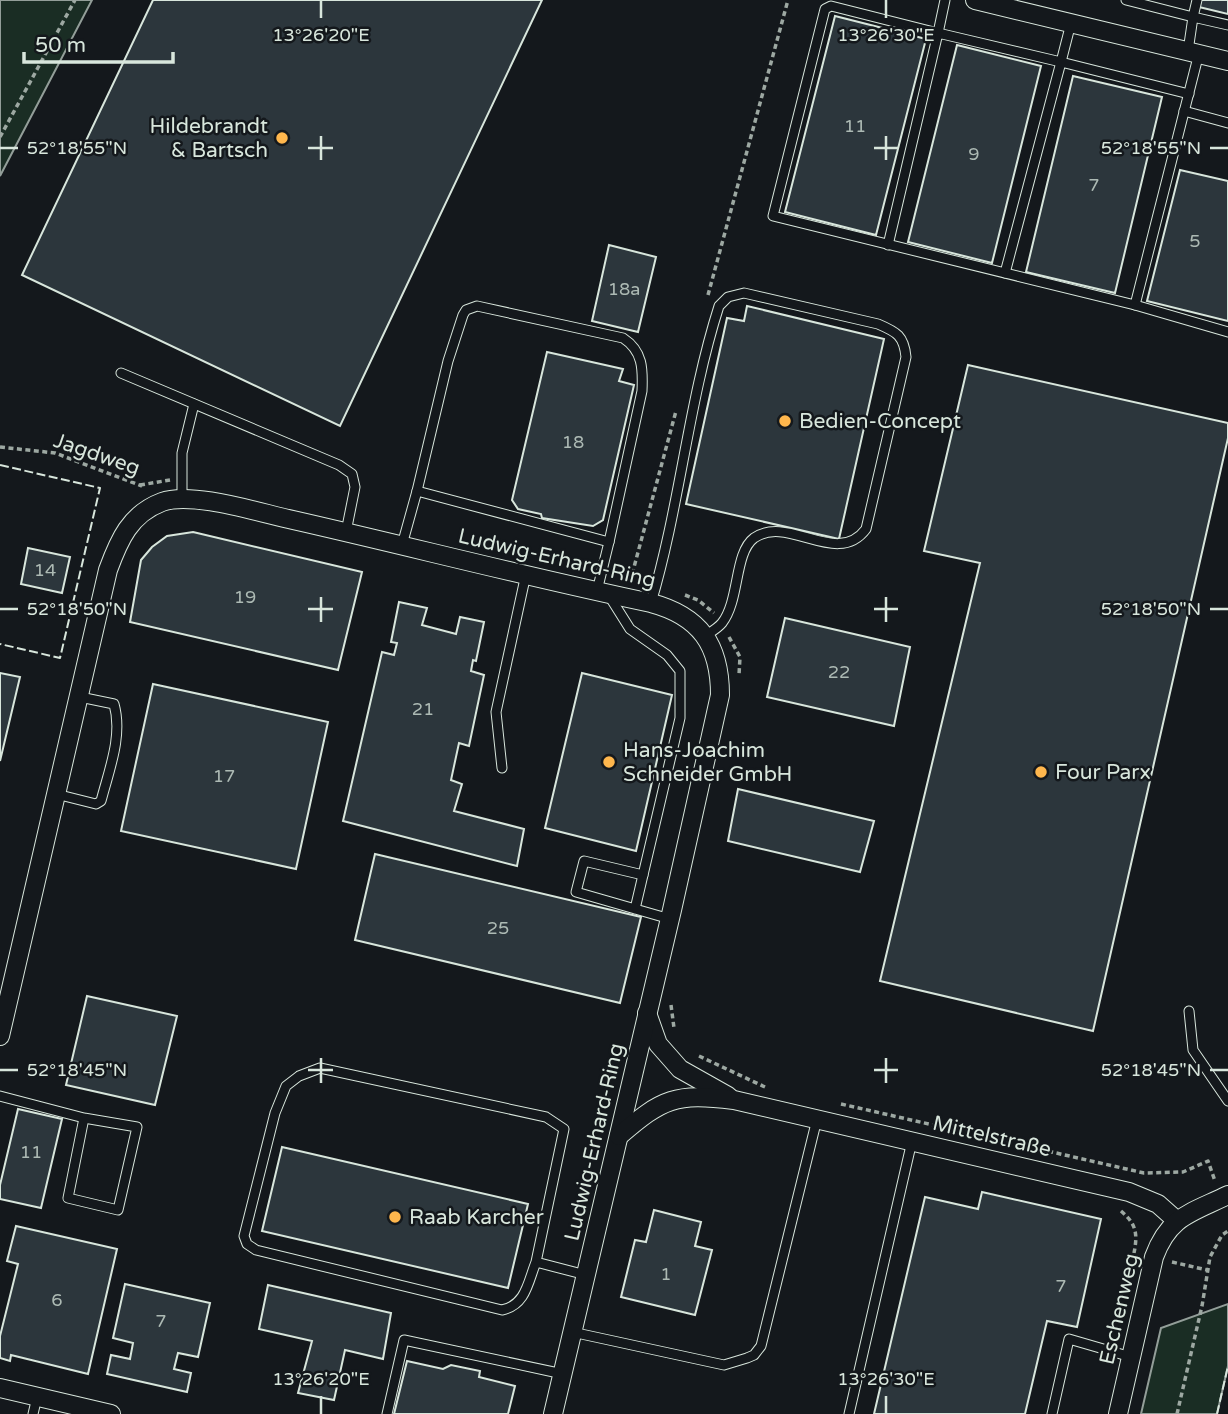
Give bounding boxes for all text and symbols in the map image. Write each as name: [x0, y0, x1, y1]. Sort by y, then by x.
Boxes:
scale bar: [24, 21, 173, 65]
text: 13°26'20"E: [272, 24, 370, 46]
text: 13°26'30"E: [837, 24, 935, 46]
text: 50 m: [35, 33, 86, 58]
place label: Hildebrandt & Bartsch: [150, 114, 268, 163]
house number: 11: [844, 115, 866, 137]
marker: Hildebrandt & Bartsch: [274, 130, 290, 146]
text: 52°18'55"N: [27, 137, 127, 159]
text: 52°18'55"N: [1101, 137, 1201, 159]
house number: 9: [968, 143, 980, 165]
house number: 7: [1088, 174, 1100, 196]
house number: 5: [1189, 230, 1201, 252]
house number: 18a: [608, 278, 640, 300]
place label: Bedien-Concept: [799, 409, 961, 434]
marker: Bedien-Concept: [777, 413, 793, 429]
street label: Jagdweg: [50, 428, 143, 481]
house number: 18: [562, 431, 584, 453]
street label: Ludwig-Erhard-Ring: [456, 524, 658, 593]
house number: 14: [34, 559, 56, 581]
house number: 19: [234, 586, 256, 608]
text: 52°18'50"N: [27, 598, 127, 620]
text: 52°18'50"N: [1101, 598, 1201, 620]
house number: 22: [828, 661, 850, 683]
house number: 21: [412, 698, 434, 720]
place label: Hans-Joachim Schneider GmbH: [623, 738, 792, 787]
marker: Hans-Joachim Schneider GmbH: [601, 754, 617, 770]
place label: Four Parx: [1055, 760, 1151, 785]
marker: Four Parx: [1033, 764, 1049, 780]
house number: 17: [213, 765, 235, 787]
house number: 25: [487, 917, 509, 939]
street label: Ludwig-Erhard-Ring: [560, 1041, 629, 1243]
text: 52°18'45"N: [27, 1059, 127, 1081]
text: 52°18'45"N: [1101, 1059, 1201, 1081]
street label: Mittelstraße: [930, 1111, 1054, 1162]
house number: 11: [20, 1141, 42, 1163]
place label: Raab Karcher: [409, 1205, 544, 1230]
marker: Raab Karcher: [387, 1209, 403, 1225]
street label: Eschenweg: [1095, 1251, 1144, 1367]
house number: 1: [660, 1263, 672, 1285]
house number: 7: [1055, 1275, 1067, 1297]
house number: 6: [51, 1289, 63, 1311]
house number: 7: [155, 1310, 167, 1332]
text: 13°26'20"E: [272, 1368, 370, 1390]
text: 13°26'30"E: [837, 1368, 935, 1390]

